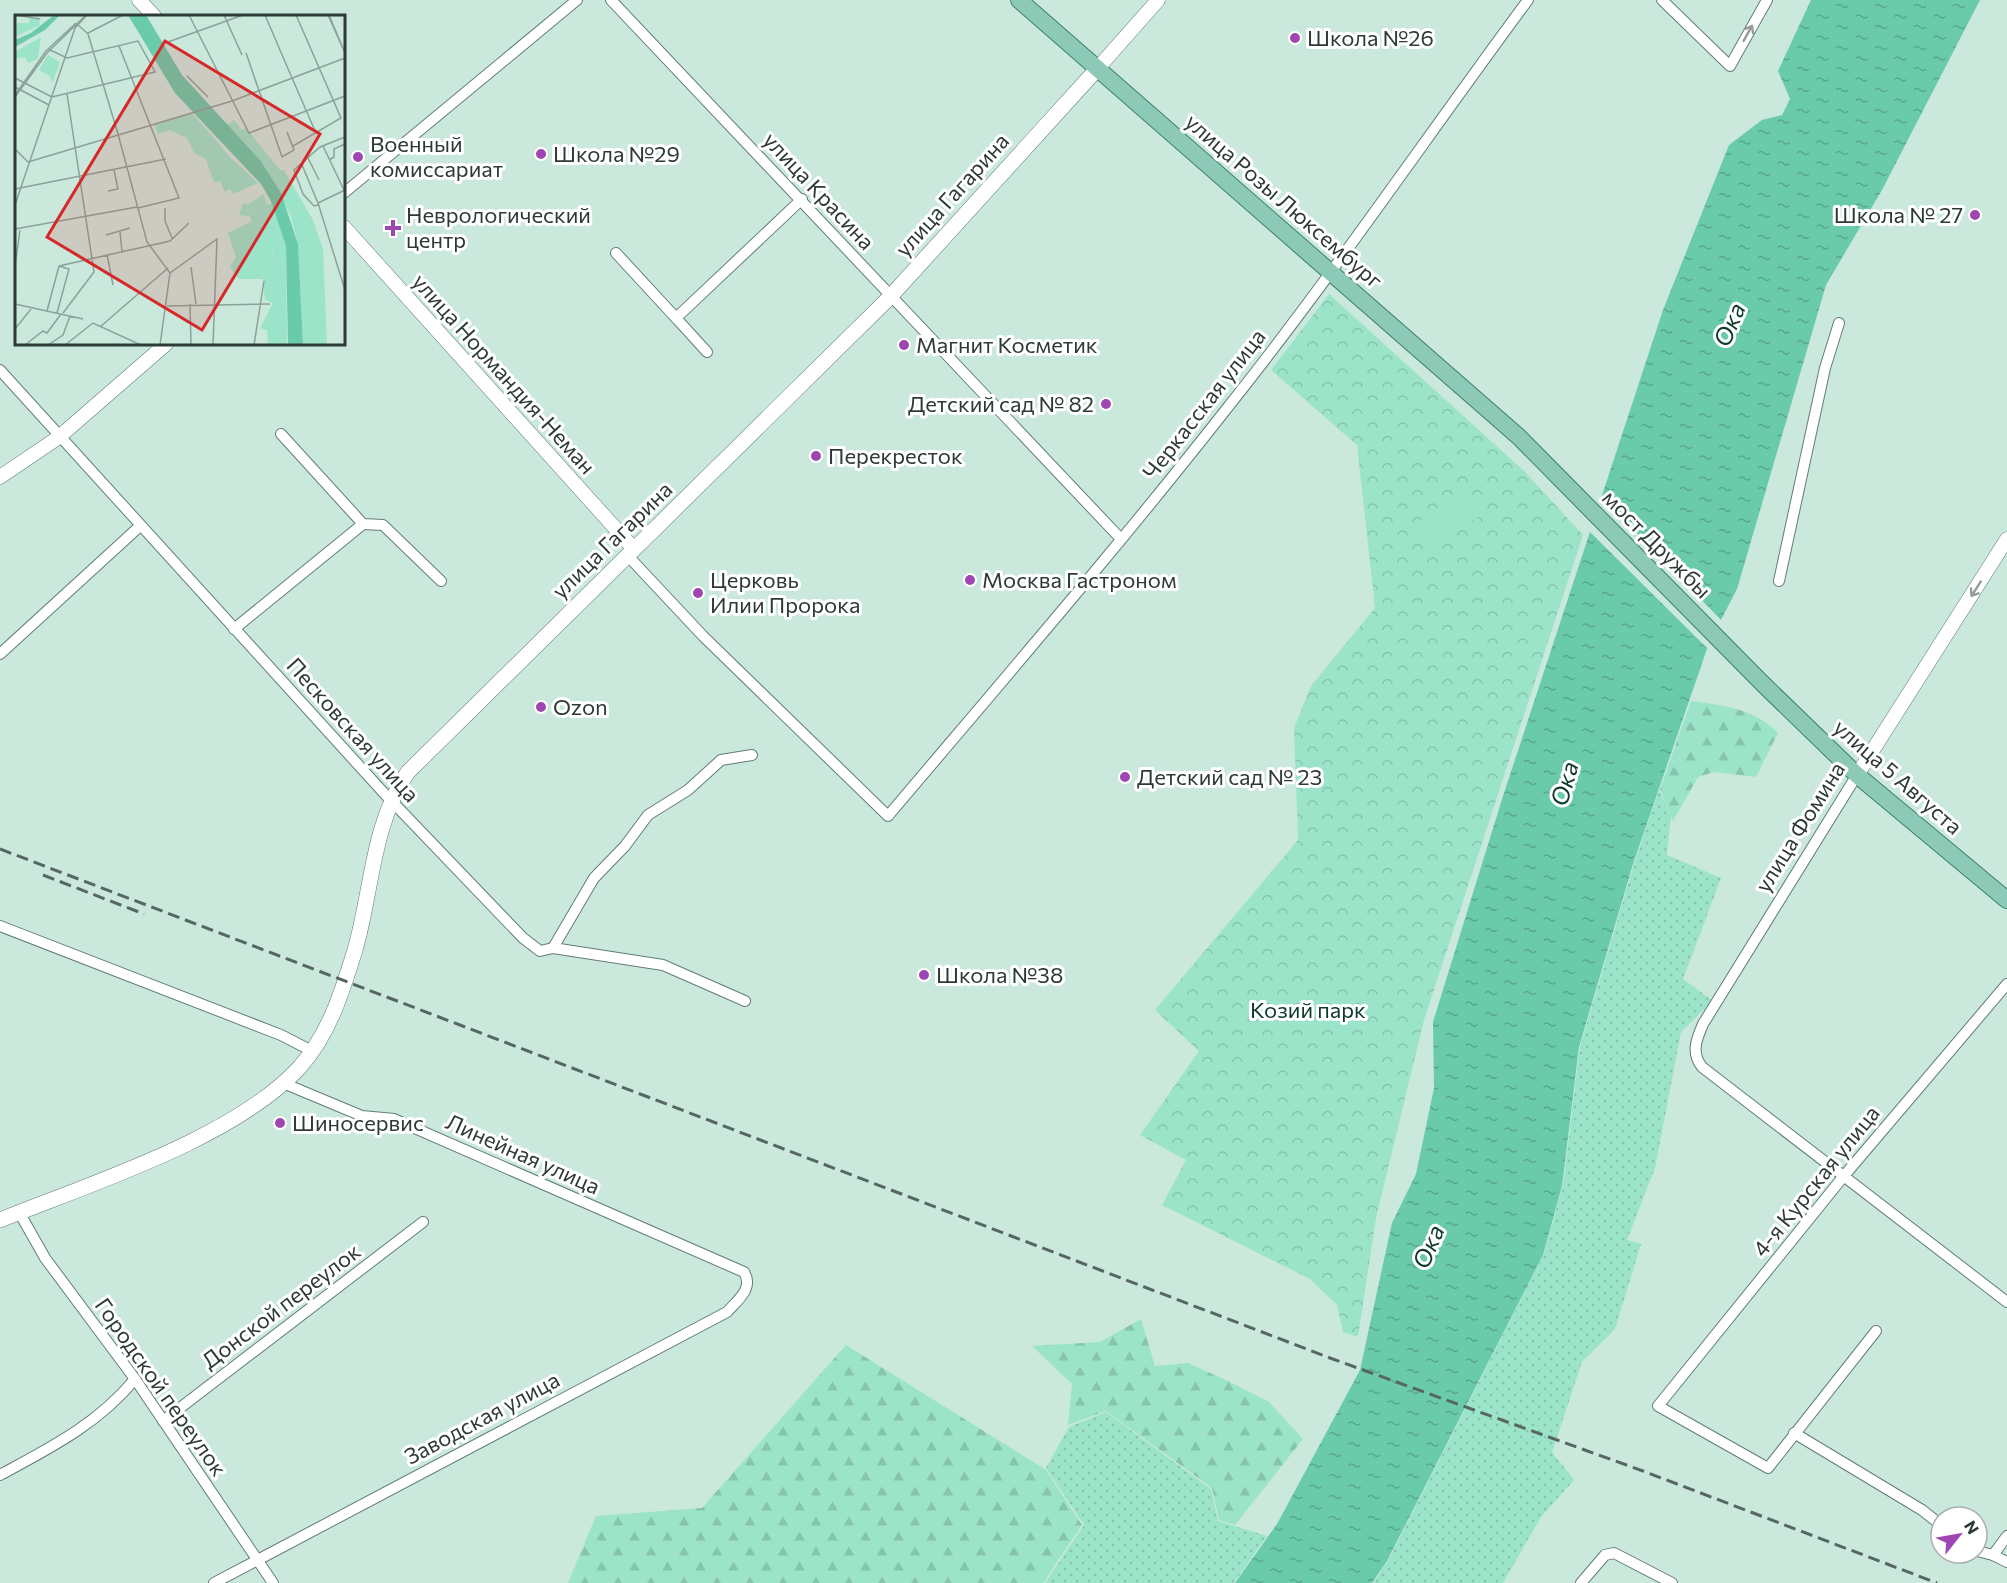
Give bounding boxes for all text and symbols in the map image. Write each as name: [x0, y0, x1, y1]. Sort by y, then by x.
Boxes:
inset map: [15, 15, 345, 345]
place label: Школа №26: [1307, 24, 1434, 51]
one-way arrow: [1742, 25, 1754, 42]
marker: Школа №26: [1288, 31, 1302, 45]
street label: улица Розы Люксембург: [1180, 108, 1389, 294]
street label: улица Красина: [758, 126, 881, 255]
street label: улица Гагарина: [889, 127, 1014, 262]
place label: Военный комиссариат: [370, 130, 503, 182]
place label: Школа №29: [553, 140, 680, 167]
marker: Школа №29: [534, 147, 548, 161]
marker: Военный комиссариат: [351, 150, 365, 164]
place label: Неврологический центр: [406, 201, 591, 253]
place label: Школа № 27: [1834, 201, 1963, 228]
marker: Школа № 27: [1968, 208, 1982, 222]
marker: Неврологический центр: [384, 219, 402, 237]
street label: улица Нормандия-Неман: [407, 268, 602, 480]
water label: Ока: [1707, 298, 1751, 351]
street label: Черкасская улица: [1137, 323, 1271, 484]
place label: Магнит Косметик: [916, 331, 1098, 358]
marker: Магнит Косметик: [897, 338, 911, 352]
place label: Детский сад № 82: [908, 390, 1094, 417]
marker: Детский сад № 82: [1099, 397, 1113, 411]
place label: Перекресток: [828, 442, 963, 469]
marker: Перекресток: [809, 449, 823, 463]
street label: улица Гагарина: [546, 475, 677, 604]
street label: мост Дружбы: [1598, 484, 1717, 603]
place label: Церковь Илии Пророка: [710, 566, 860, 618]
place label: Москва Гастроном: [982, 566, 1177, 593]
marker: Москва Гастроном: [963, 573, 977, 587]
one-way arrow: [1969, 580, 1982, 597]
marker: Церковь Илии Пророка: [691, 586, 705, 600]
street label: Песковская улица: [281, 652, 425, 807]
place label: Ozon: [553, 693, 608, 720]
marker: Ozon: [534, 700, 548, 714]
street label: улица 5 Августа: [1829, 713, 1968, 840]
street label: улица Фомина: [1749, 757, 1850, 897]
water label: Ока: [1543, 758, 1584, 809]
place label: Детский сад № 23: [1137, 763, 1322, 790]
marker: Детский сад № 23: [1118, 770, 1132, 784]
place label: Школа №38: [936, 961, 1063, 988]
marker: Школа №38: [917, 968, 931, 982]
park label: Козий парк: [1250, 996, 1366, 1023]
street label: 4-я Курская улица: [1746, 1100, 1885, 1262]
street label: Линейная улица: [442, 1107, 604, 1200]
place label: Шиносервис: [292, 1109, 424, 1136]
marker: Шиносервис: [273, 1116, 287, 1130]
water label: Ока: [1406, 1220, 1450, 1273]
street label: Донской переулок: [196, 1237, 366, 1374]
street label: Городской переулок: [90, 1292, 233, 1481]
street label: Заводская улица: [400, 1365, 564, 1470]
north arrow: [1929, 1505, 1989, 1565]
text: N: [1961, 1517, 1984, 1537]

